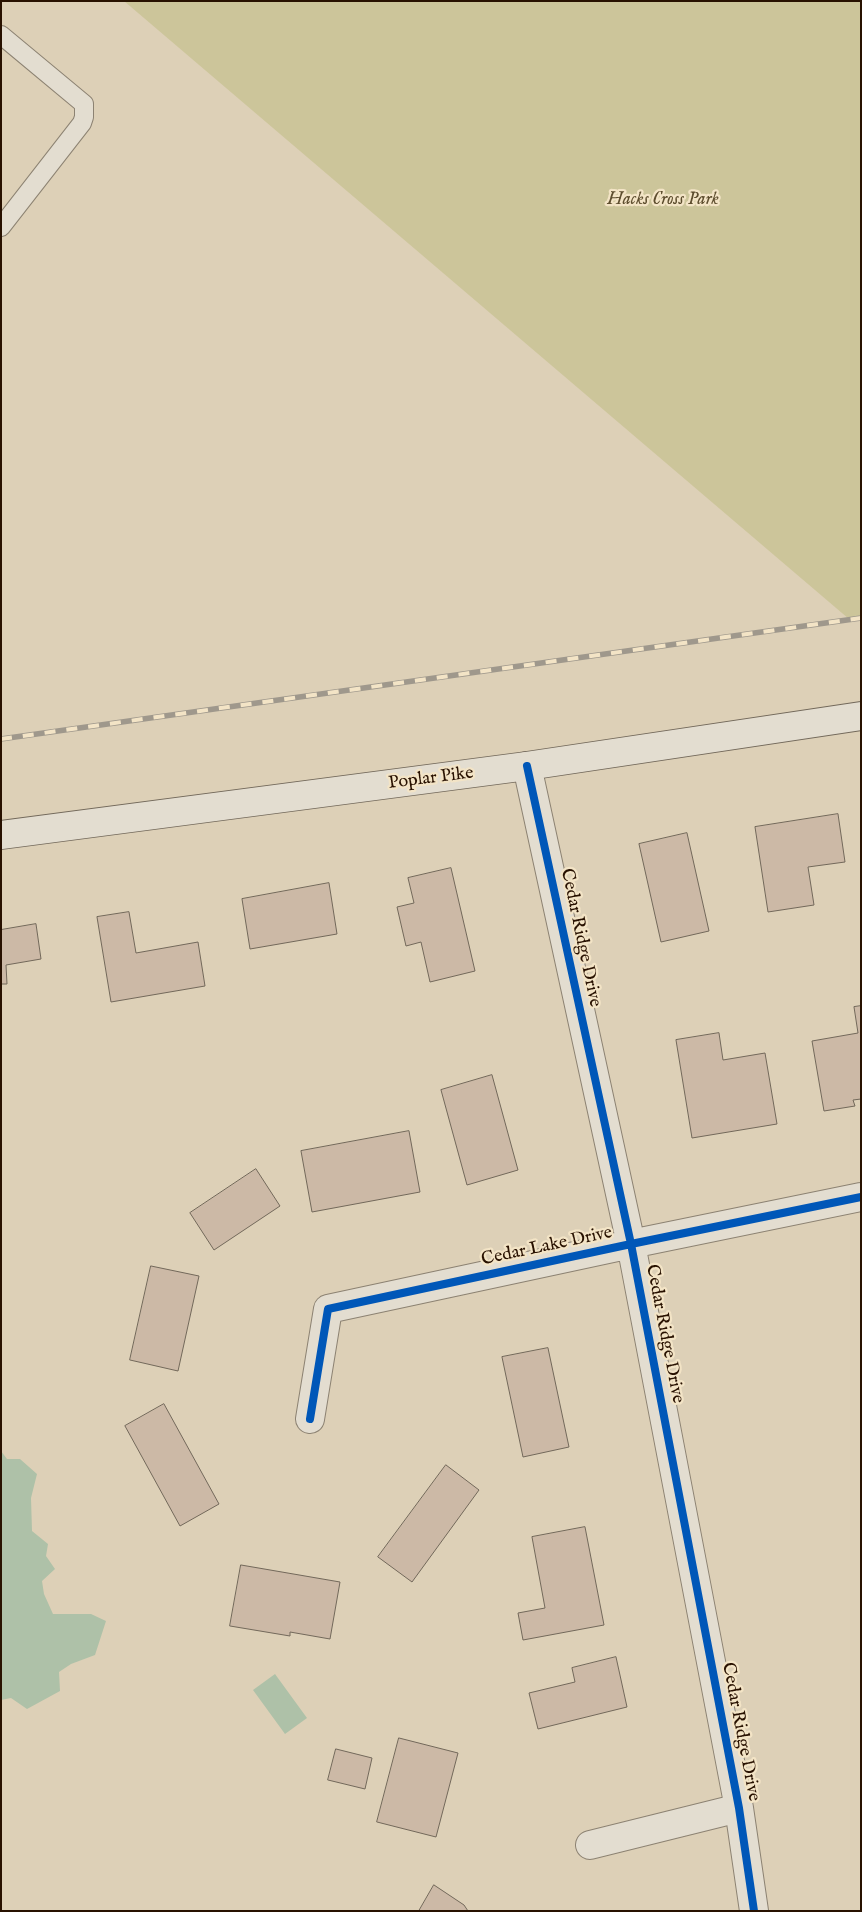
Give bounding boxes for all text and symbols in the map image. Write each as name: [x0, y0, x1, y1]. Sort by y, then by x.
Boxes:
park label: Hacks Cross Park: [607, 189, 719, 211]
street label: Poplar Pike: [387, 763, 475, 795]
street label: Cedar Ridge Drive: [555, 867, 605, 1009]
street label: Cedar Lake Drive: [480, 1223, 614, 1271]
street label: Cedar Ridge Drive: [640, 1263, 688, 1405]
street label: Cedar Ridge Drive: [716, 1661, 764, 1803]

